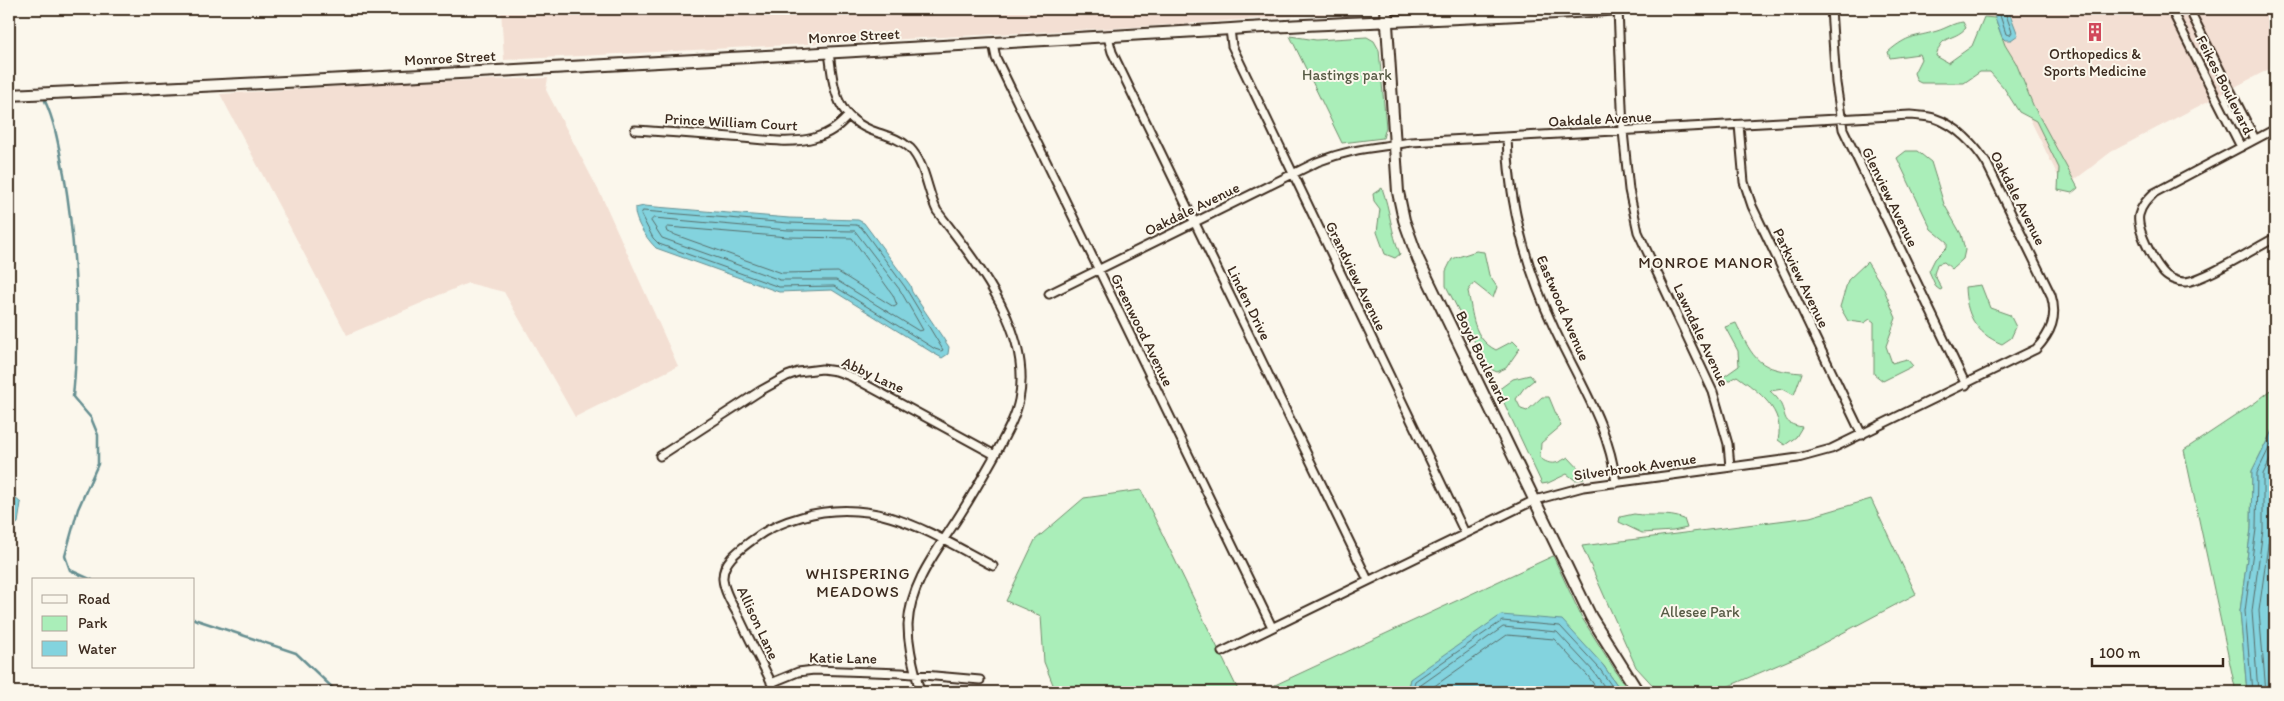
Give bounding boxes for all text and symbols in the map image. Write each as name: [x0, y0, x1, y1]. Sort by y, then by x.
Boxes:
building icon: Orthopedics & Sports Medicine: [2084, 21, 2106, 43]
street label: Monroe Street: [808, 25, 901, 47]
street label: Feikes Boulevard: [2192, 32, 2258, 138]
place label: Orthopedics & Sports Medicine: [2044, 45, 2146, 80]
street label: Monroe Street: [404, 47, 497, 69]
park label: Hastings park: [1302, 66, 1392, 84]
street label: Oakdale Avenue: [1548, 107, 1652, 131]
street label: Prince William Court: [664, 110, 798, 134]
street label: Glenview Avenue: [1858, 144, 1922, 250]
street label: Oakdale Avenue: [1986, 148, 2050, 248]
street label: Oakdale Avenue: [1142, 178, 1242, 240]
street label: Grandview Avenue: [1322, 218, 1390, 334]
street label: Parkview Avenue: [1769, 225, 1833, 331]
street label: Eastwood Avenue: [1533, 252, 1593, 364]
district label: MONROE MANOR: [1638, 253, 1774, 272]
street label: Linden Drive: [1223, 263, 1275, 343]
street label: Greenwood Avenue: [1107, 271, 1177, 389]
street label: Lawndale Avenue: [1669, 281, 1733, 389]
street label: Boyd Boulevard: [1452, 308, 1512, 406]
street label: Abby Lane: [839, 353, 907, 397]
street label: Silverbrook Avenue: [1573, 450, 1697, 484]
district label: WHISPERING MEADOWS: [805, 564, 911, 601]
legend: [32, 578, 195, 668]
street label: Allison Lane: [733, 584, 783, 662]
text: Road: [78, 590, 111, 608]
park label: Allesee Park: [1660, 603, 1740, 621]
text: Park: [78, 614, 108, 632]
scale bar: [2092, 636, 2223, 668]
text: Water: [78, 640, 117, 658]
text: 100 m: [2099, 644, 2141, 662]
street label: Katie Lane: [809, 648, 877, 668]

